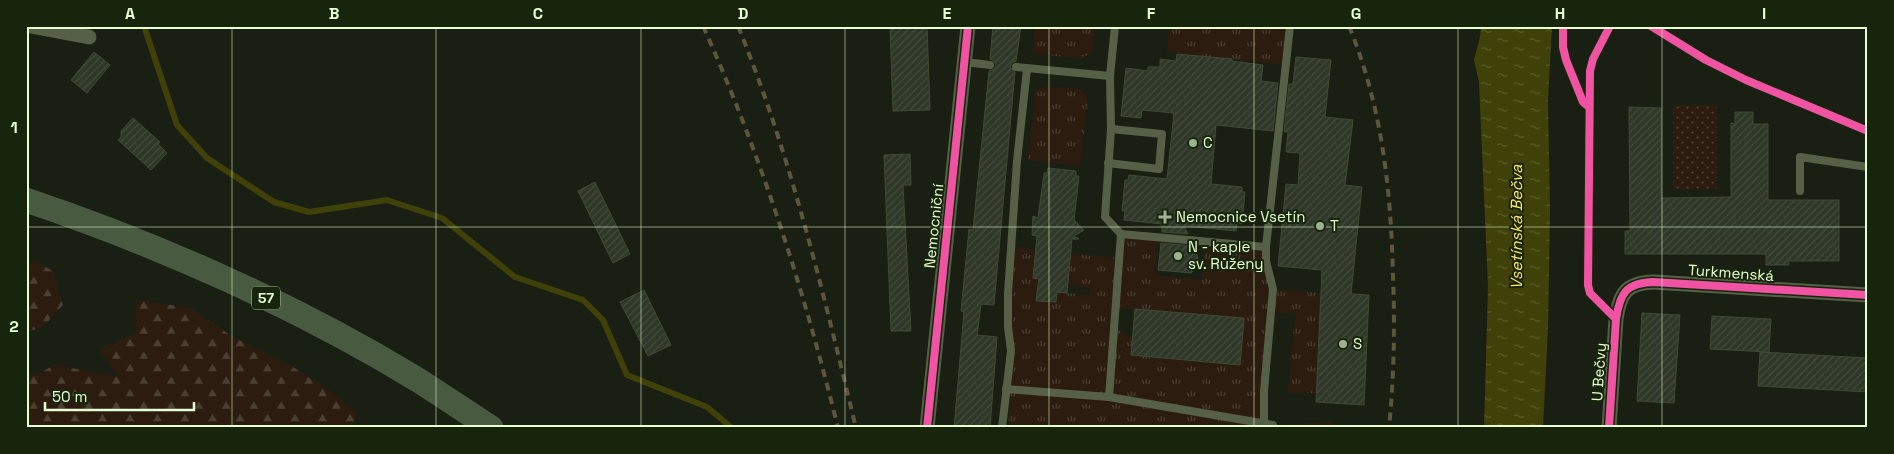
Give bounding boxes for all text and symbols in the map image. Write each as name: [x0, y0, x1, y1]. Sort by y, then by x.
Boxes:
text: A: [125, 3, 135, 24]
text: B: [329, 3, 339, 24]
text: C: [533, 3, 543, 24]
text: D: [738, 3, 748, 24]
text: E: [943, 3, 952, 24]
text: F: [1147, 3, 1156, 24]
text: G: [1351, 3, 1361, 24]
text: H: [1555, 3, 1565, 24]
text: I: [1762, 3, 1766, 24]
text: 1: [10, 117, 18, 138]
place label: C: [1203, 133, 1213, 152]
marker: C: [1187, 137, 1199, 149]
water label: Vsetínská Bečva: [1506, 164, 1527, 290]
street label: Nemocniční: [920, 183, 947, 269]
place label: Nemocnice Vsetín: [1176, 207, 1305, 226]
marker: Nemocnice Vsetín: [1158, 210, 1172, 224]
place label: T: [1330, 216, 1339, 235]
marker: T: [1314, 220, 1326, 232]
place label: N - kaple sv. Růženy: [1188, 237, 1264, 273]
marker: N - kaple sv. Růženy: [1172, 250, 1184, 262]
street label: Turkmenská: [1687, 260, 1775, 285]
road number: 57: [252, 286, 280, 310]
text: 2: [9, 316, 19, 337]
place label: S: [1353, 334, 1362, 353]
marker: S: [1337, 338, 1349, 350]
street label: U Bečvy: [1587, 342, 1610, 402]
scale bar: [45, 379, 194, 411]
text: 50 m: [52, 387, 87, 406]

